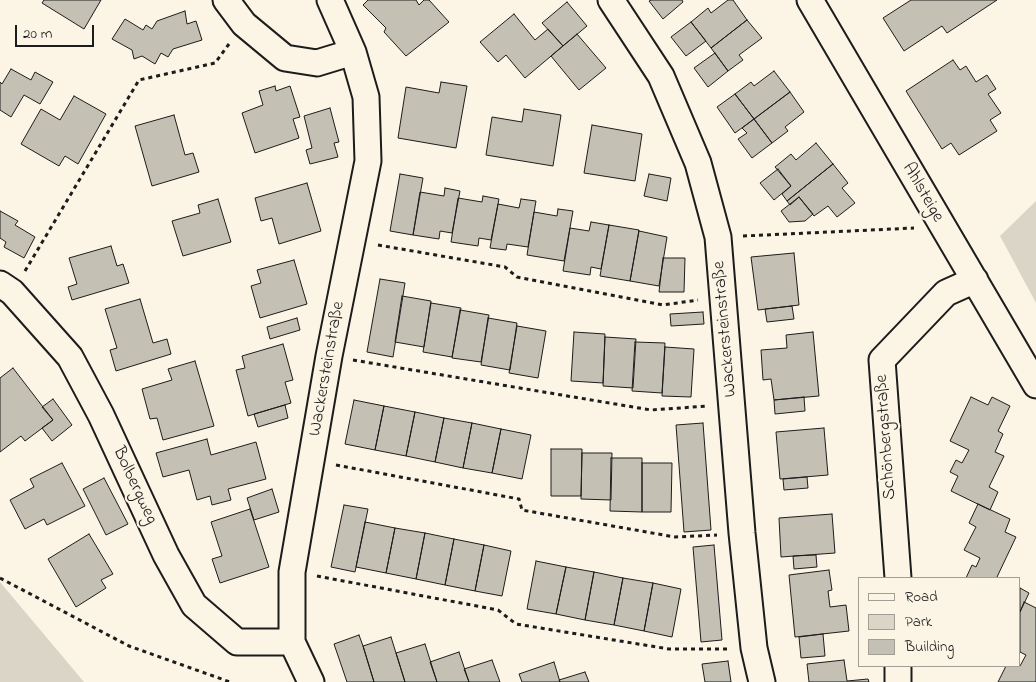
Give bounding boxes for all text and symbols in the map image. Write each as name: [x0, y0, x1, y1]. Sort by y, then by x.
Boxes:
scale bar: [18, 15, 96, 47]
text: 20 m: [23, 23, 52, 45]
street label: Ahlsteige: [896, 159, 948, 227]
street label: Wackersteinstraße: [709, 260, 743, 398]
street label: Wackersteinstraße: [306, 300, 350, 438]
street label: Schönbergstraße: [872, 374, 902, 500]
street label: Bolbergweg: [107, 444, 161, 528]
legend: [858, 577, 1021, 667]
text: Road: [905, 586, 938, 608]
text: Park: [905, 611, 932, 633]
text: Building: [905, 636, 954, 658]

